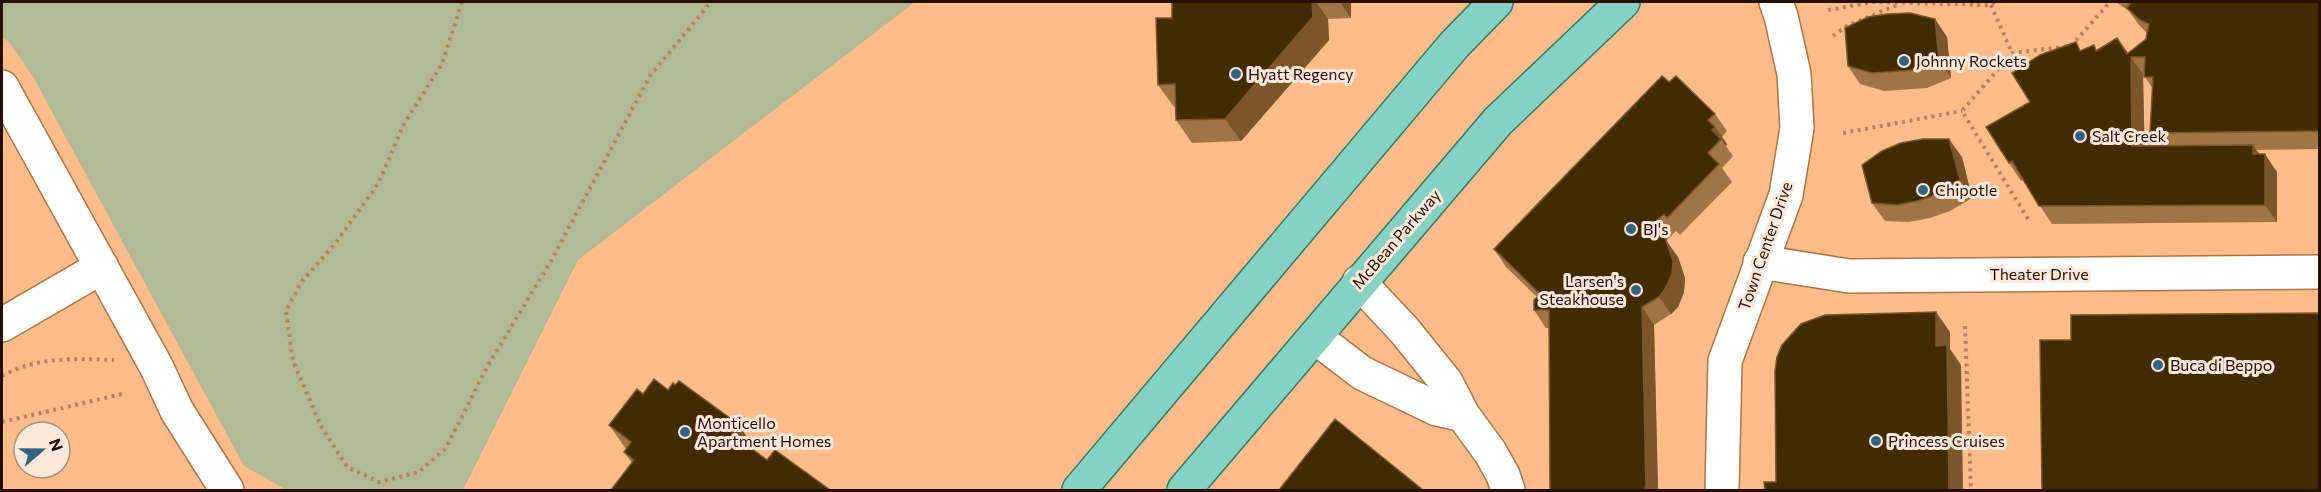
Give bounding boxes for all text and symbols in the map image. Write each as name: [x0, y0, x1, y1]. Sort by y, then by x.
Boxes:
place label: Johnny Rockets: [1916, 51, 2027, 70]
marker: Johnny Rockets: [1897, 54, 1911, 68]
place label: Hyatt Regency: [1248, 64, 1354, 83]
marker: Hyatt Regency: [1229, 67, 1243, 81]
place label: Salt Creek: [2092, 126, 2166, 145]
marker: Salt Creek: [2073, 129, 2087, 143]
street label: Town Center Drive: [1734, 179, 1795, 313]
place label: Chipotle: [1935, 180, 1997, 199]
marker: Chipotle: [1916, 183, 1930, 197]
street label: McBean Parkway: [1347, 185, 1444, 292]
place label: BJ's: [1643, 219, 1669, 238]
marker: BJ's: [1624, 222, 1638, 236]
street label: Theater Drive: [1989, 264, 2089, 283]
place label: Larsen's Steakhouse: [1539, 271, 1624, 308]
marker: Larsen's Steakhouse: [1629, 283, 1643, 297]
place label: Buca di Beppo: [2170, 355, 2272, 374]
marker: Buca di Beppo: [2151, 358, 2165, 372]
place label: Monticello Apartment Homes: [697, 413, 831, 450]
north arrow: [12, 420, 72, 480]
marker: Monticello Apartment Homes: [678, 425, 692, 439]
place label: Princess Cruises: [1888, 431, 2005, 450]
marker: Princess Cruises: [1869, 434, 1883, 448]
text: N: [46, 436, 68, 454]

